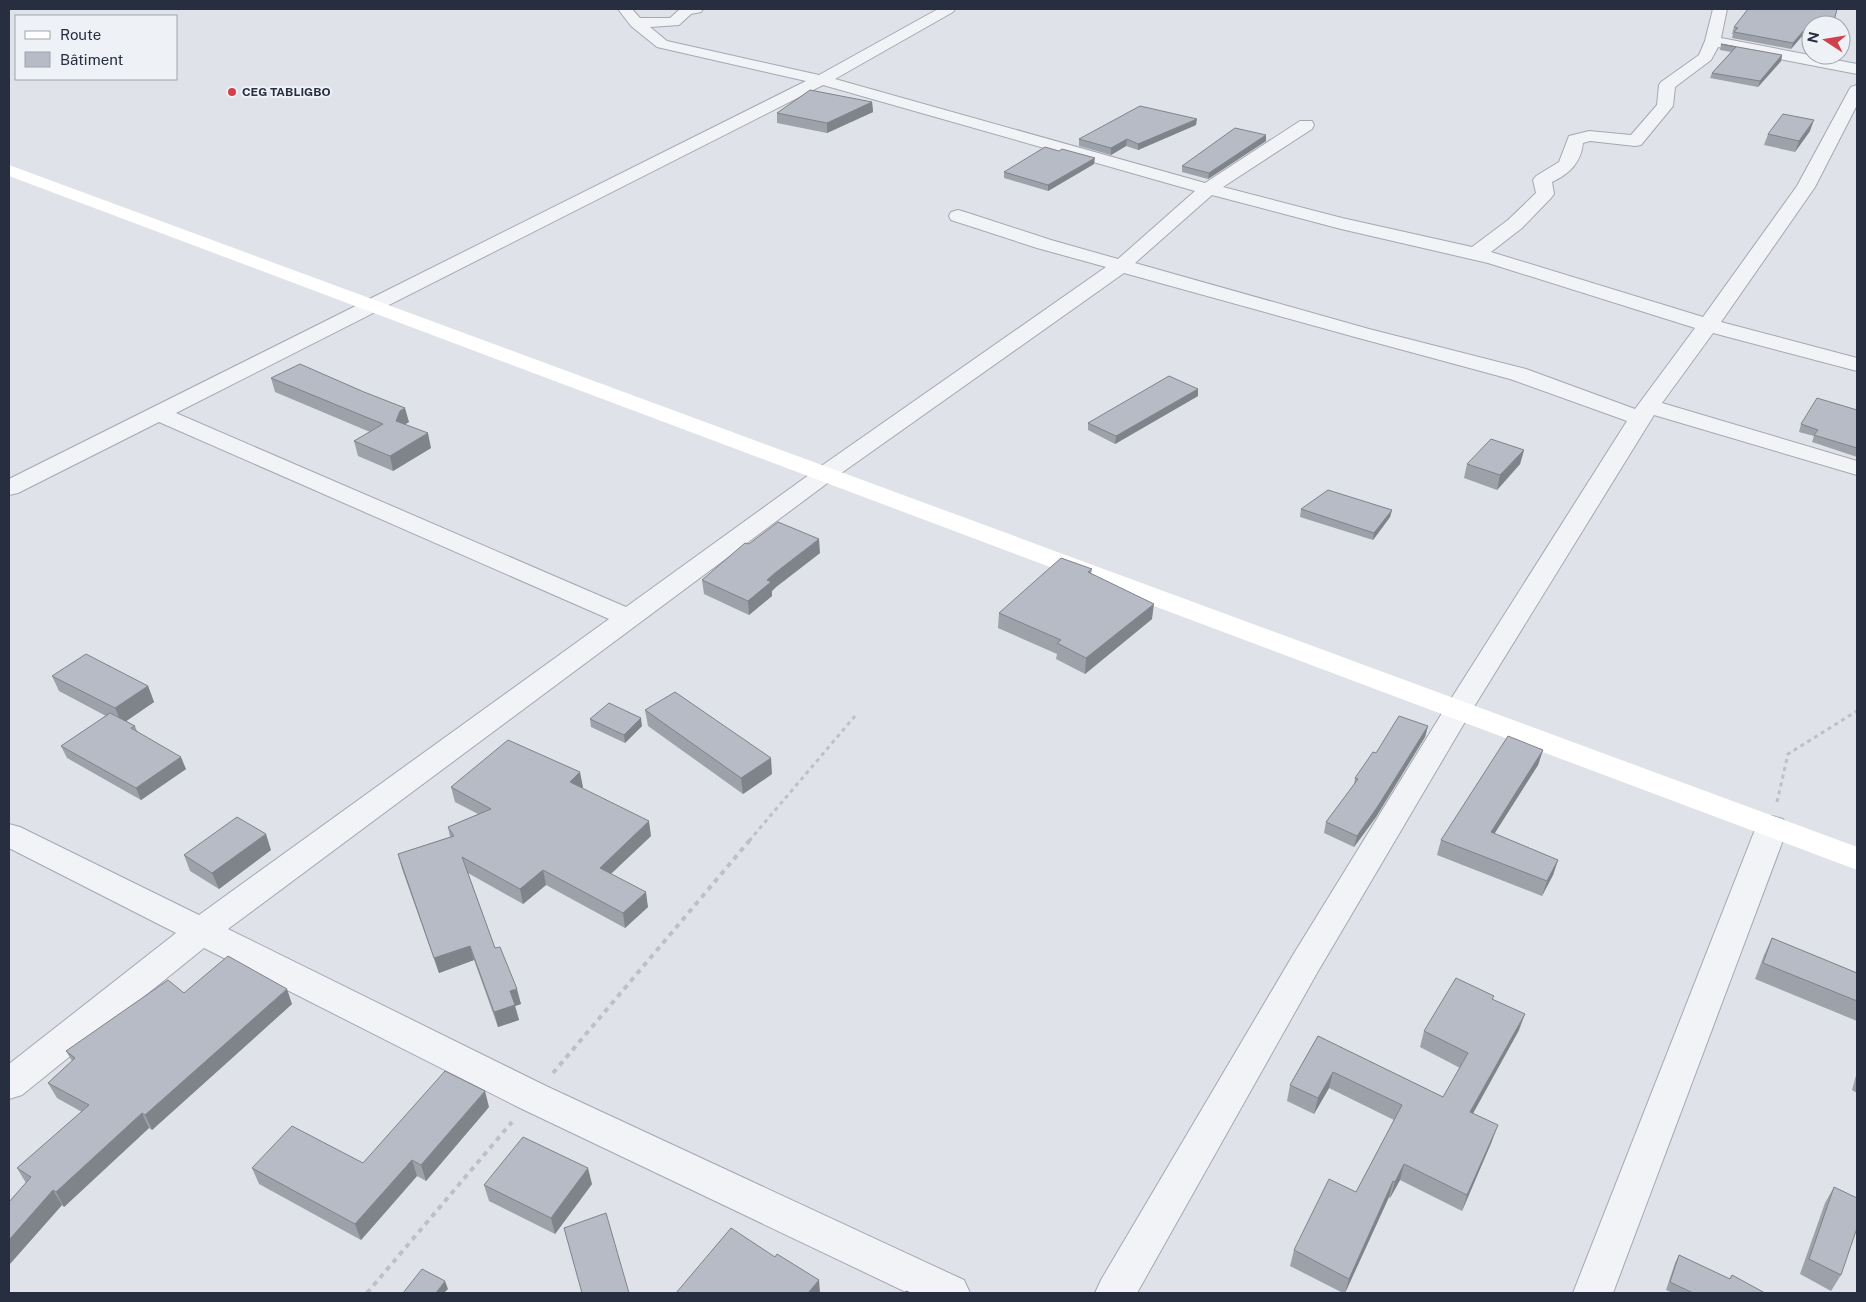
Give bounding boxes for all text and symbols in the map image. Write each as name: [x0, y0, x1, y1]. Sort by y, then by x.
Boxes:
legend: [15, 15, 178, 80]
north arrow: [1801, 15, 1851, 65]
text: Route: [60, 26, 101, 43]
text: N: [1804, 30, 1822, 44]
text: Bâtiment: [60, 51, 123, 68]
place label: CEG TABLIGBO: [242, 85, 331, 99]
marker: CEG TABLIGBO: [226, 86, 238, 98]

